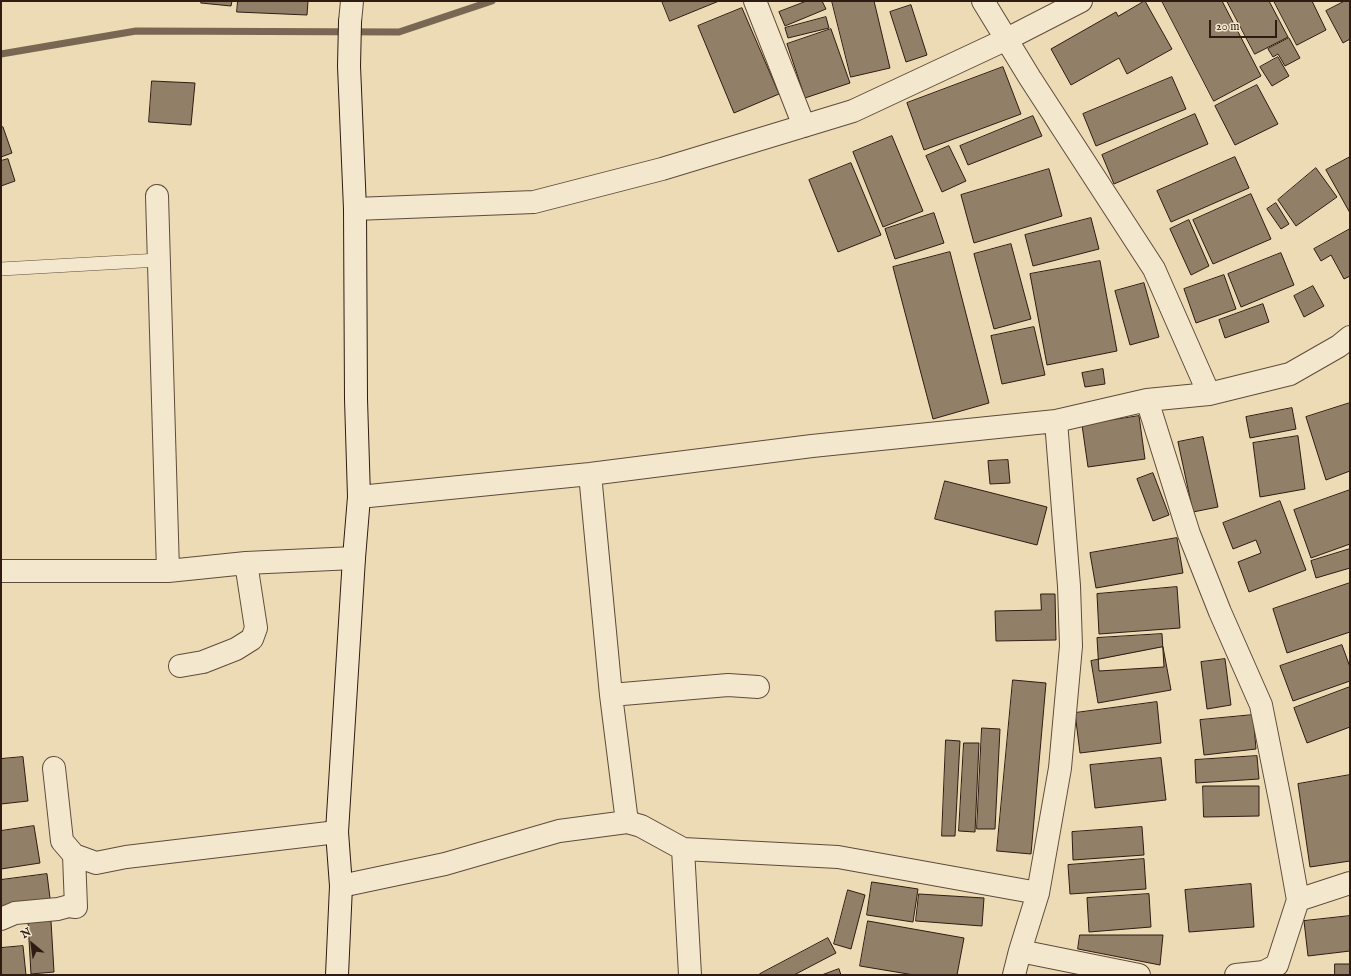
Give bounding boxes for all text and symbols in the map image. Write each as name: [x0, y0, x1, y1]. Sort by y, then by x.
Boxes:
scale bar: [1211, 12, 1279, 38]
text: 20 m: [1216, 19, 1239, 34]
north arrow: [12, 924, 52, 964]
text: N: [19, 925, 34, 942]

